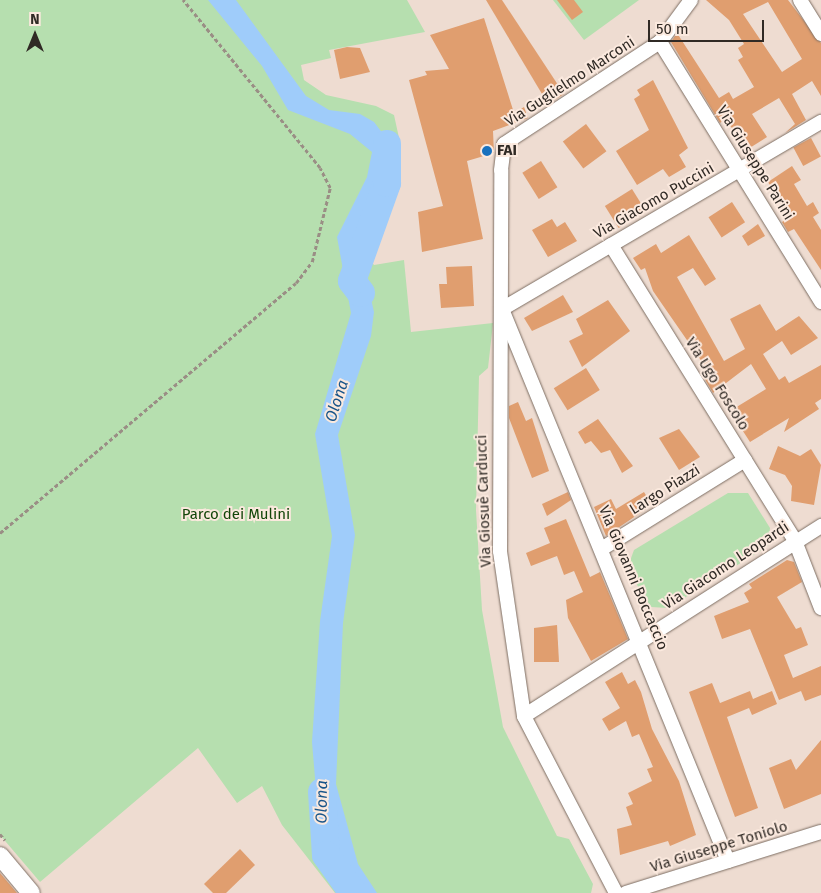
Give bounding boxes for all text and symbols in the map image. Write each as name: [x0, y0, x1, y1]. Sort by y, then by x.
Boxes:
north arrow: [10, 10, 60, 60]
scale bar: [651, 10, 767, 42]
text: N: [30, 11, 40, 28]
text: 50 m: [656, 20, 689, 38]
street label: Via Guglielmo Marconi: [502, 33, 638, 131]
street label: Via Giuseppe Parini: [713, 103, 797, 223]
place label: FAI: [497, 142, 517, 160]
marker: FAI: [481, 145, 493, 157]
street label: Via Giacomo Puccini: [591, 159, 717, 243]
street label: Via Ugo Foscolo: [681, 334, 753, 434]
water label: Olona: [321, 378, 353, 424]
street label: Via Giosuè Carducci: [473, 434, 495, 568]
street label: Largo Piazzi: [626, 461, 704, 519]
street label: Via Giovanni Boccaccio: [594, 503, 672, 653]
park label: Parco dei Mulini: [182, 506, 290, 524]
street label: Via Giacomo Leopardi: [659, 518, 793, 614]
water label: Olona: [312, 780, 332, 824]
street label: Via Giuseppe Toniolo: [648, 818, 790, 876]

